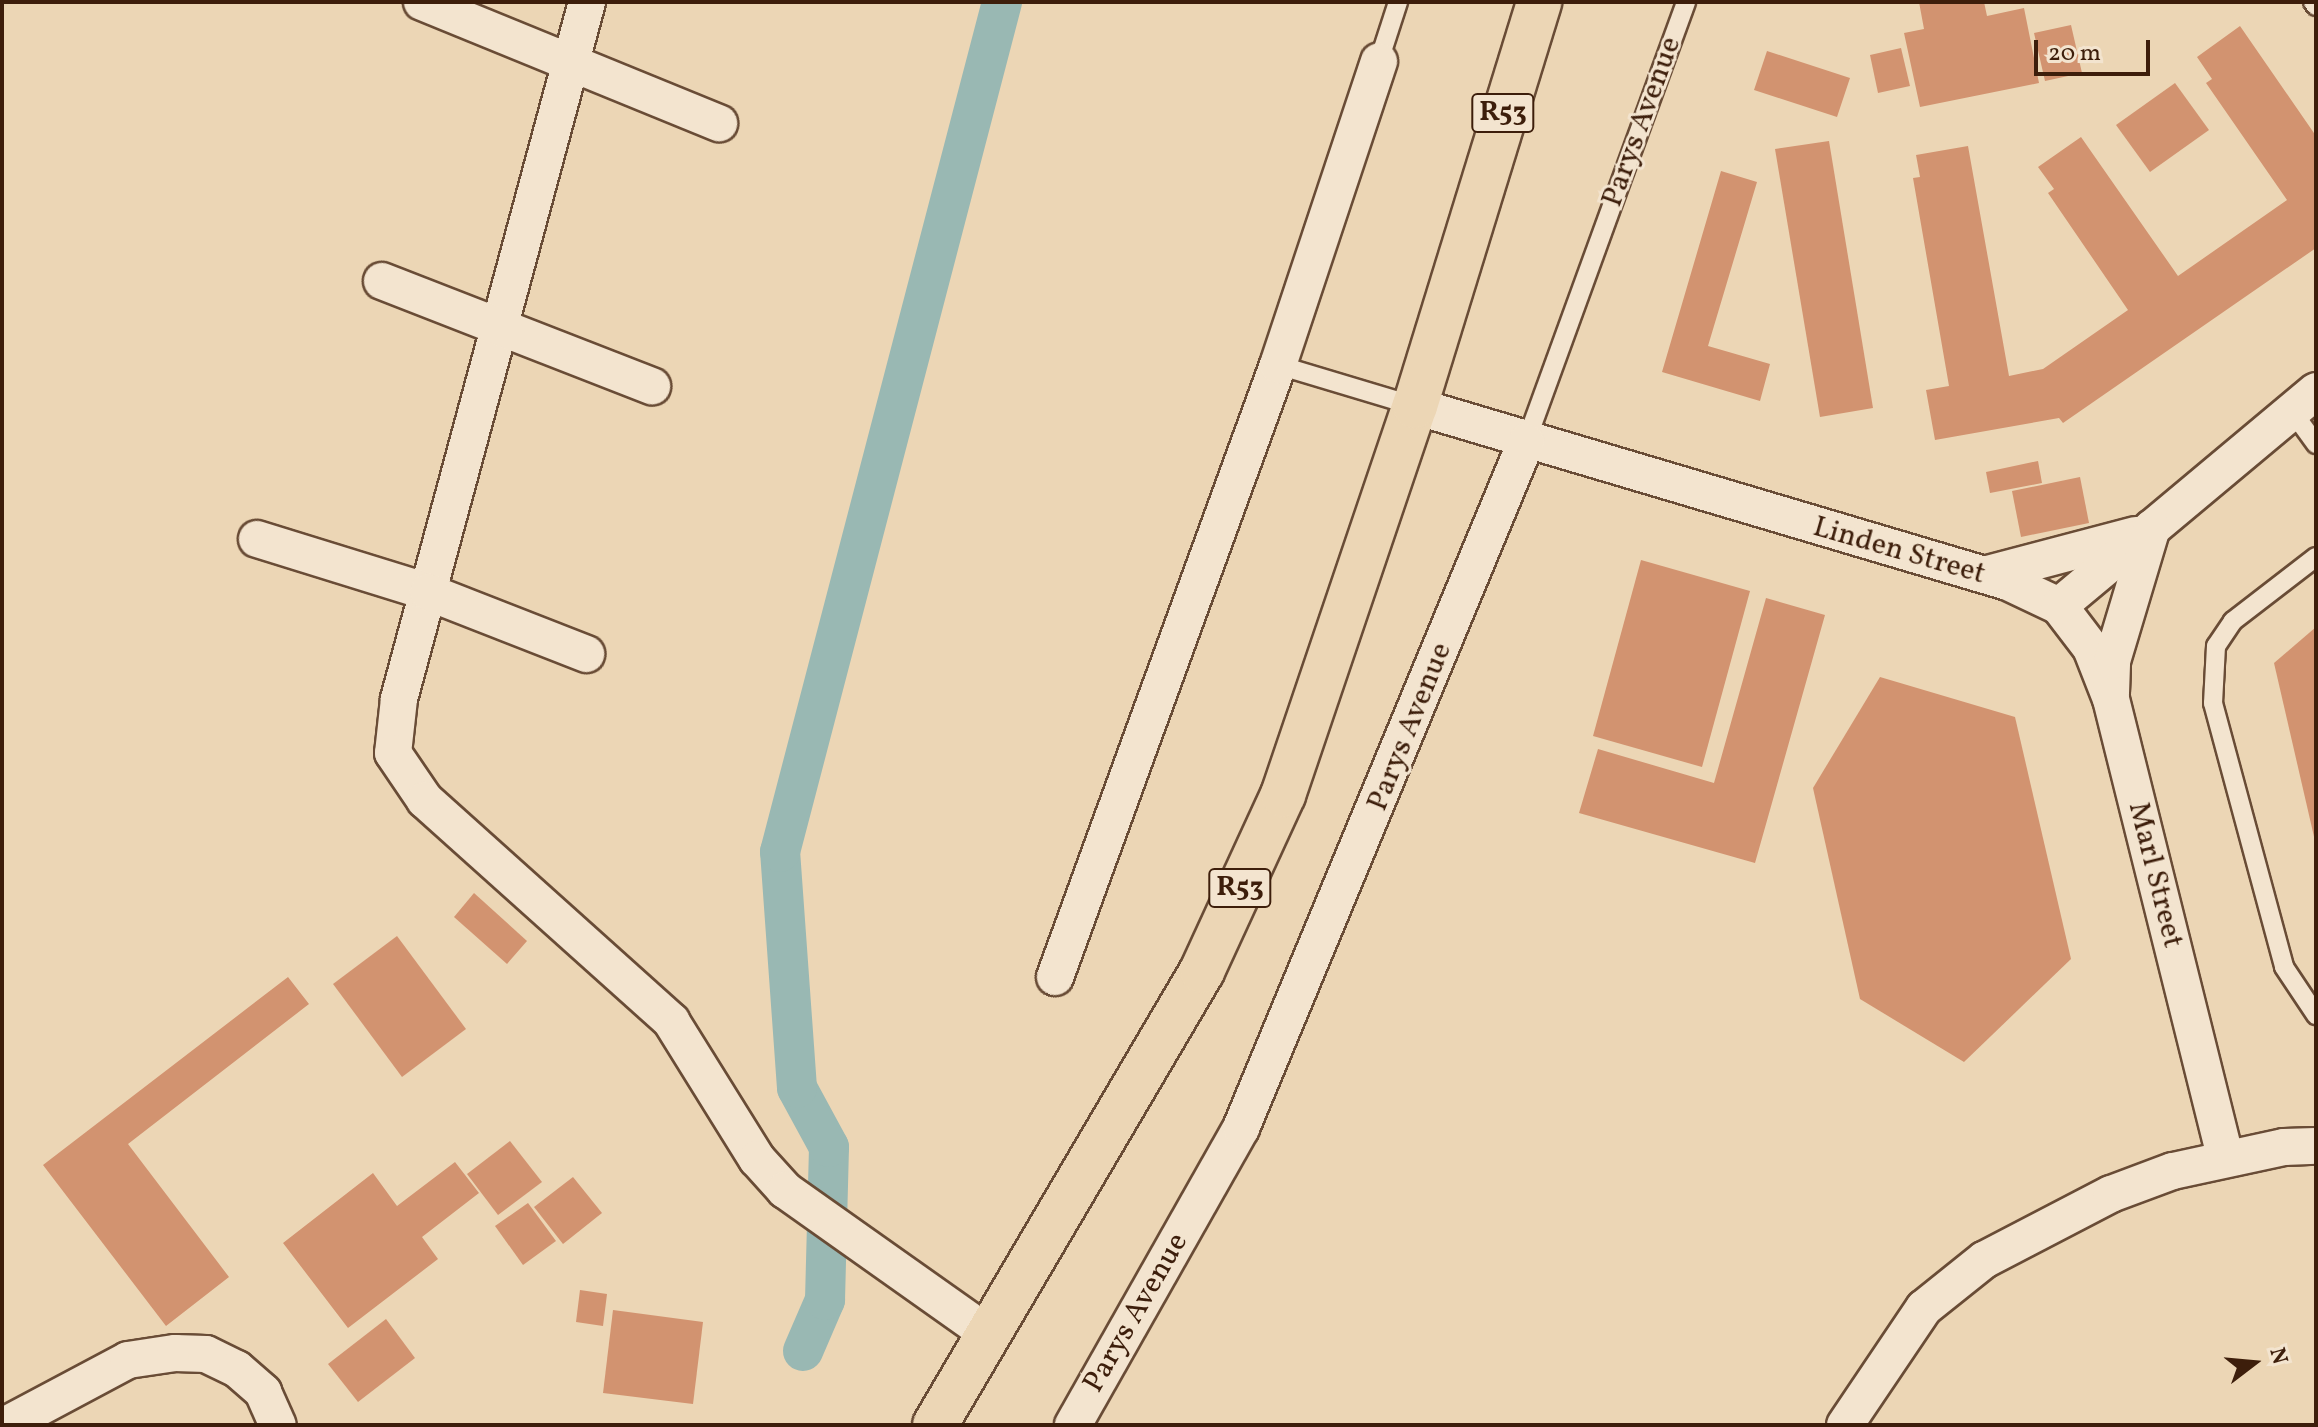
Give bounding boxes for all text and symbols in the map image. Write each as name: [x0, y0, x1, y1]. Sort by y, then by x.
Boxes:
scale bar: [2038, 24, 2154, 74]
street label: Parys Avenue: [1595, 32, 1689, 212]
text: 20 m: [2048, 37, 2101, 71]
road number: R53: [1471, 89, 1535, 137]
street label: Linden Street: [1809, 509, 1989, 593]
street label: Parys Avenue: [1360, 638, 1460, 816]
street label: Marl Street: [2120, 798, 2190, 952]
road number: R53: [1208, 864, 1272, 912]
street label: Parys Avenue: [1076, 1227, 1196, 1399]
north arrow: [2214, 1323, 2294, 1403]
text: N: [2260, 1344, 2295, 1368]

